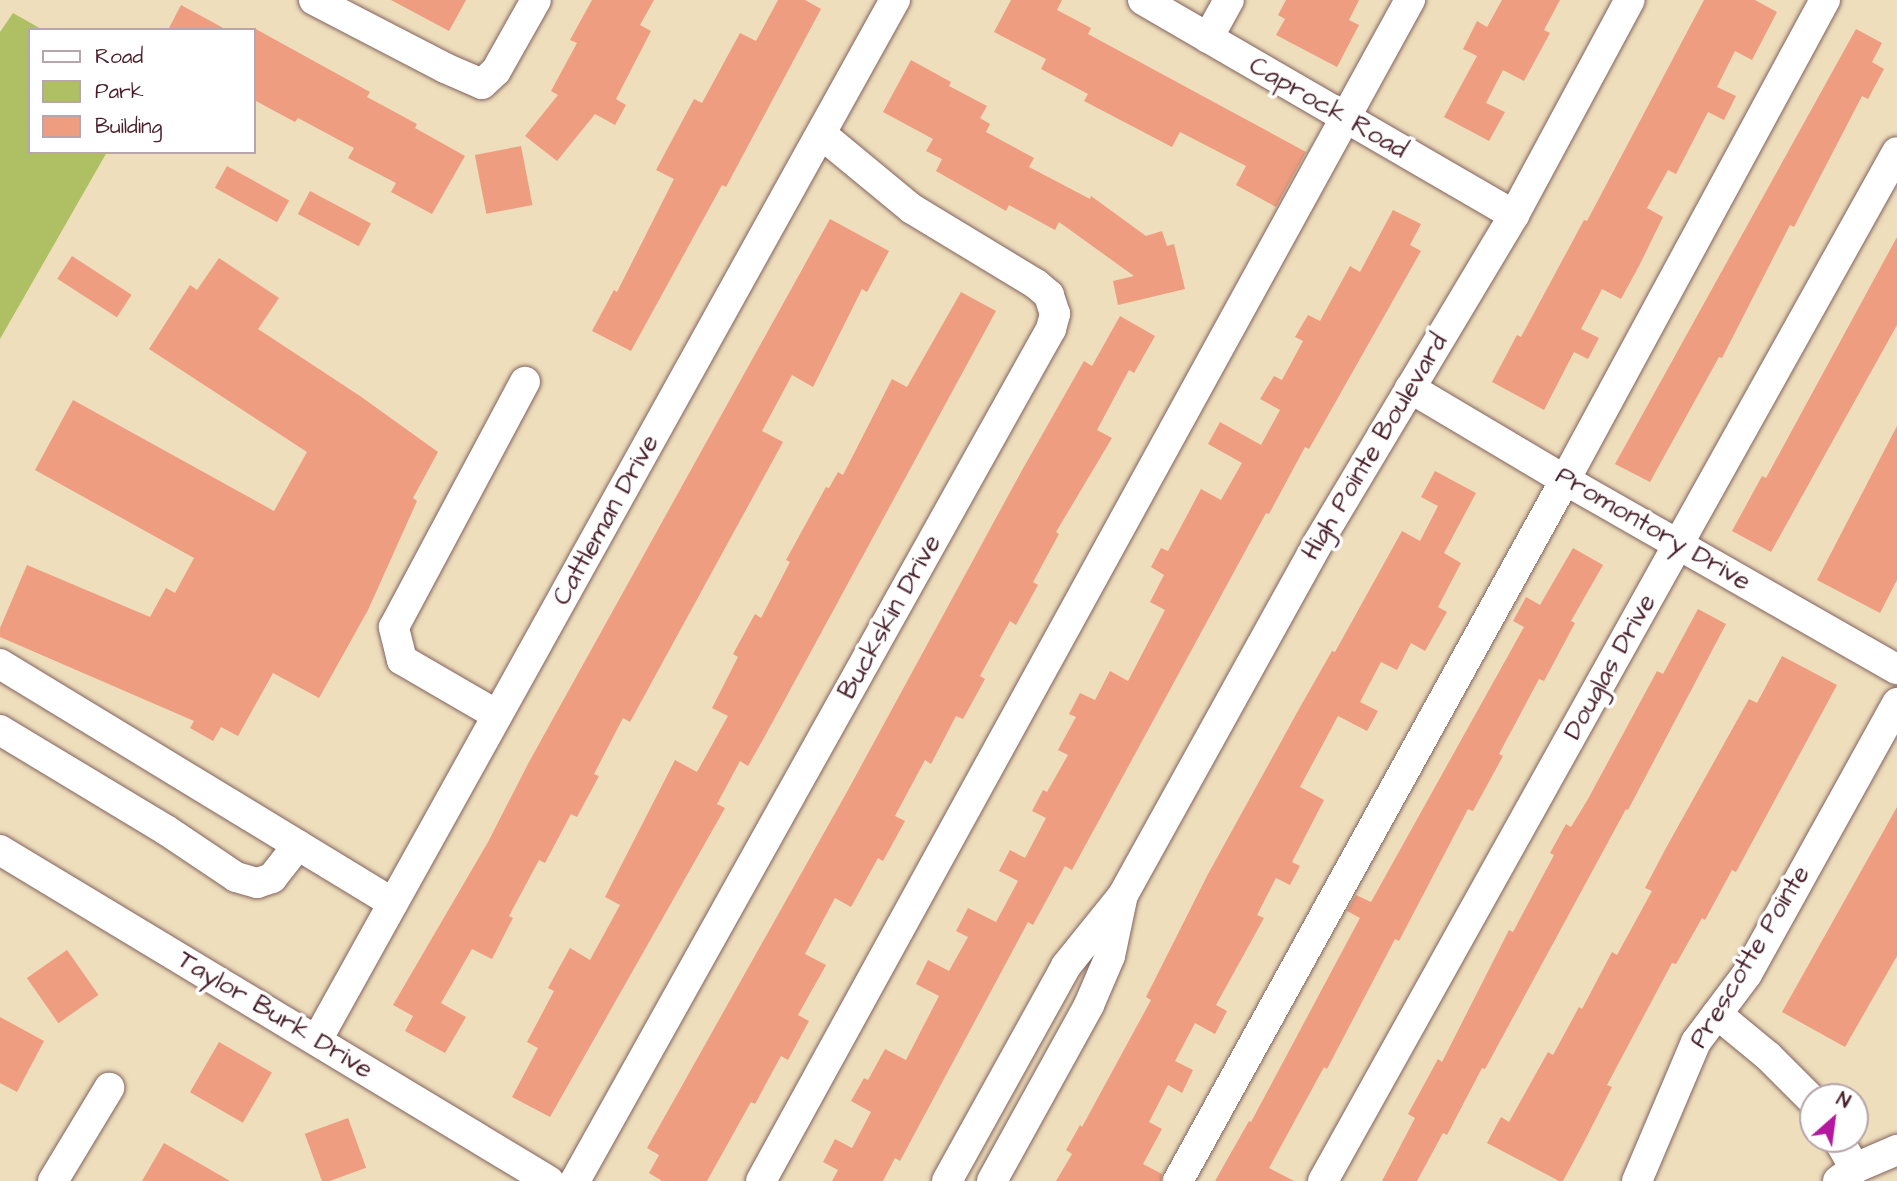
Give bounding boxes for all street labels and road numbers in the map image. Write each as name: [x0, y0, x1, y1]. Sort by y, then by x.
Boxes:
street label: Caprock Road: [1243, 50, 1413, 166]
street label: High Pointe Boulevard: [1295, 328, 1455, 566]
street label: Cattleman Drive: [546, 429, 666, 611]
street label: Promontory Drive: [1550, 460, 1756, 598]
street label: Buckskin Drive: [832, 529, 948, 705]
street label: Douglas Drive: [1557, 589, 1663, 745]
street label: Prescotte Pointe: [1683, 860, 1817, 1054]
street label: Taylor Burk Drive: [172, 944, 378, 1086]

